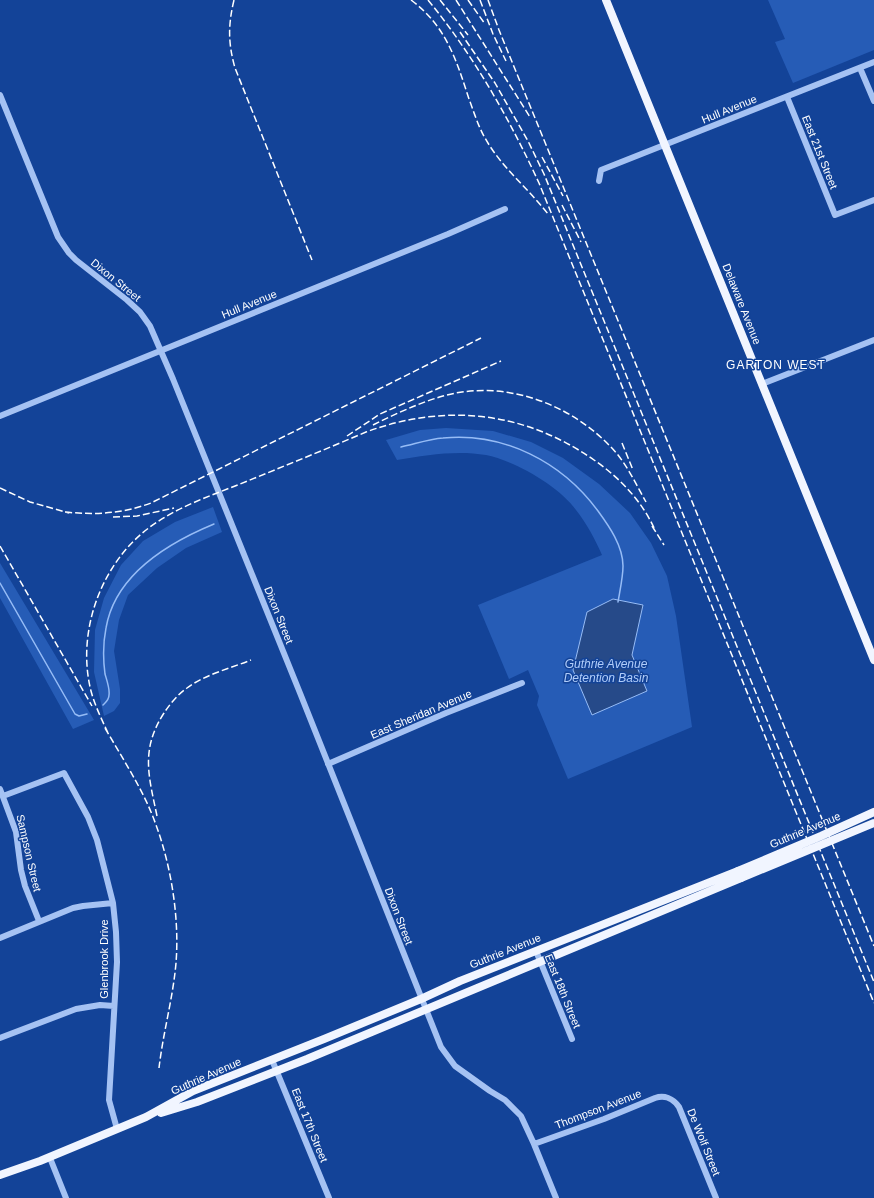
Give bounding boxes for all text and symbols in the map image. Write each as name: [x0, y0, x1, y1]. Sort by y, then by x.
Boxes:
street label: Hull Avenue: [700, 92, 758, 126]
street label: East 21st Street: [800, 113, 840, 191]
street label: Dixon Street: [89, 256, 143, 304]
street label: Delaware Avenue: [720, 262, 764, 346]
street label: Hull Avenue: [220, 287, 278, 321]
district label: GARTON WEST: [726, 358, 826, 372]
street label: Dixon Street: [262, 585, 296, 645]
water label: Guthrie Avenue Detention Basin: [564, 657, 649, 685]
street label: East Sheridan Avenue: [369, 687, 473, 741]
street label: Guthrie Avenue: [768, 810, 842, 850]
street label: Sampson Street: [14, 813, 44, 893]
street label: Dixon Street: [383, 886, 415, 946]
street label: Glenbrook Drive: [98, 919, 110, 999]
street label: Guthrie Avenue: [468, 931, 542, 971]
street label: East 18th Street: [543, 952, 583, 1030]
street label: Guthrie Avenue: [169, 1055, 243, 1097]
street label: East 17th Street: [290, 1086, 330, 1164]
street label: Thompson Avenue: [553, 1087, 643, 1131]
street label: De Wolf Street: [685, 1107, 723, 1177]

